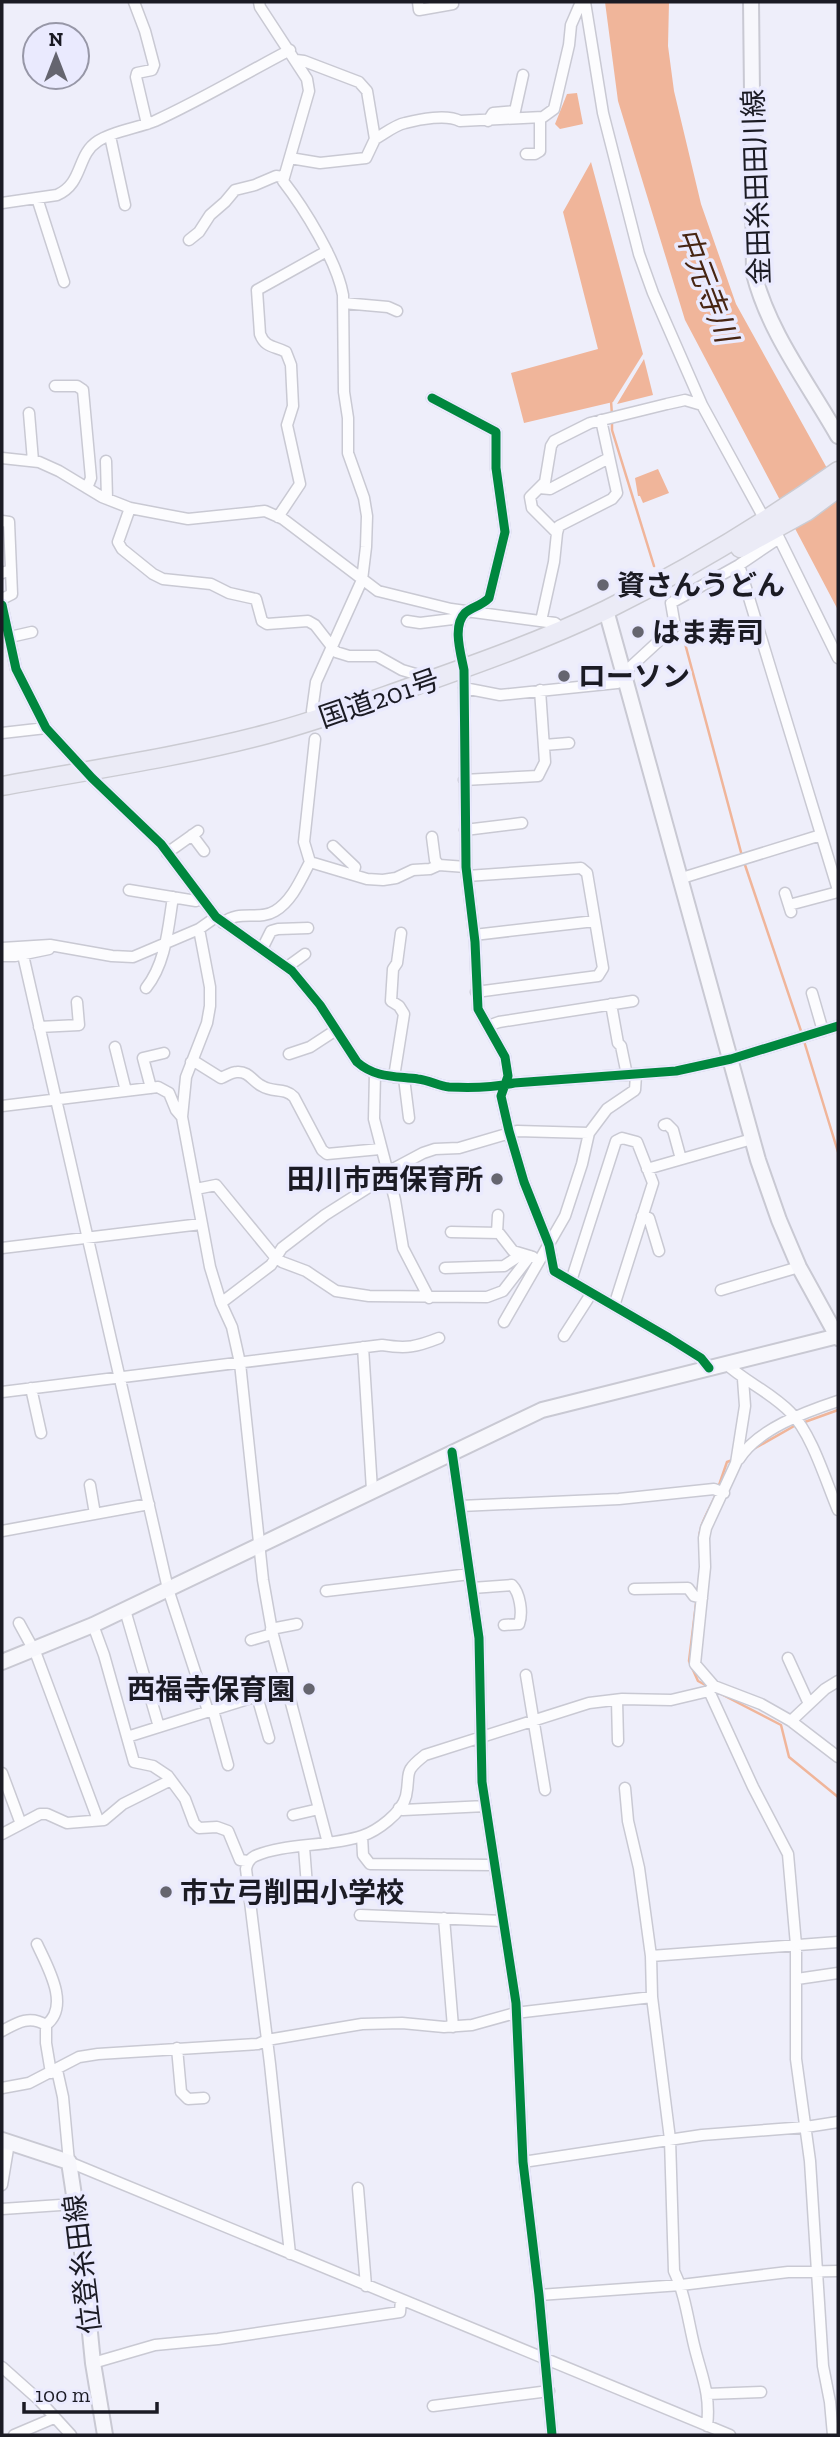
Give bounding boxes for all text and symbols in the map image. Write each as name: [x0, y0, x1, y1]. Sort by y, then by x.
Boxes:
north arrow: [21, 21, 91, 91]
text: N: [49, 28, 63, 51]
street label: 金田糸田田川線: [737, 88, 776, 286]
water label: 中元寺川: [668, 223, 745, 350]
place label: 資さんうどん: [617, 569, 785, 602]
marker: 資さんうどん: [595, 577, 611, 593]
place label: はま寿司: [652, 616, 764, 649]
marker: はま寿司: [630, 624, 646, 640]
place label: ローソン: [578, 660, 690, 693]
street label: 国道201号: [315, 662, 444, 734]
marker: ローソン: [556, 668, 572, 684]
place label: 田川市西保育所: [287, 1163, 483, 1196]
marker: 田川市西保育所: [489, 1171, 505, 1187]
place label: 西福寺保育園: [127, 1673, 295, 1706]
marker: 西福寺保育園: [301, 1681, 317, 1697]
place label: 市立弓削田小学校: [180, 1876, 404, 1909]
marker: 市立弓削田小学校: [158, 1884, 174, 1900]
street label: 位登糸田線: [58, 2192, 107, 2335]
scale bar: [24, 2370, 158, 2414]
text: 100 m: [35, 2382, 90, 2407]

